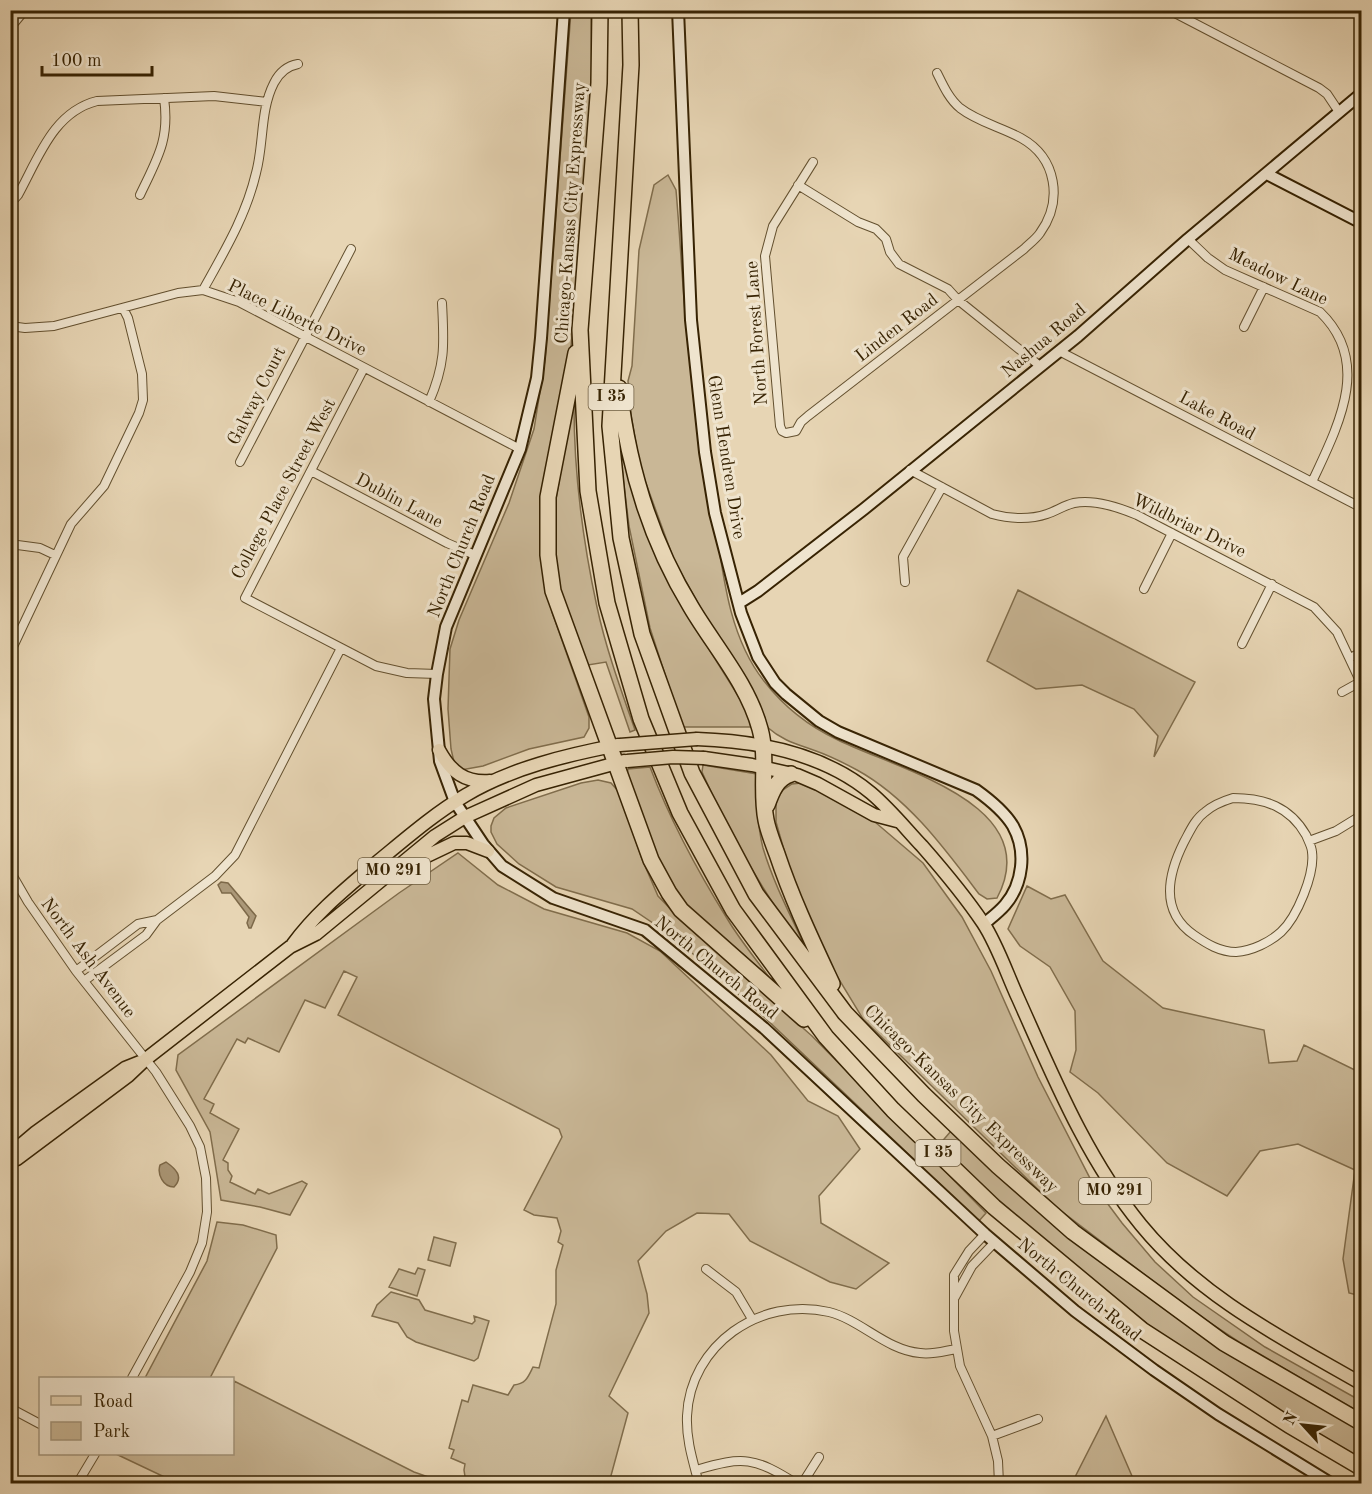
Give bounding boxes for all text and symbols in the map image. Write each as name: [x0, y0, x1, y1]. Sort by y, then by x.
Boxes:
scale bar: [42, 39, 152, 77]
text: 100 m: [51, 52, 102, 70]
street label: Chicago-Kansas City Expressway: [553, 81, 589, 344]
street label: Meadow Lane: [1225, 245, 1331, 309]
street label: North Forest Lane: [743, 260, 771, 406]
street label: Place Liberte Drive: [225, 277, 369, 359]
street label: Linden Road: [852, 290, 942, 366]
street label: Nashua Road: [998, 301, 1090, 381]
street label: Galway Court: [225, 344, 289, 448]
street label: Glenn Hendren Drive: [704, 374, 748, 540]
road number: I 35: [588, 384, 634, 410]
street label: Lake Road: [1176, 388, 1258, 444]
street label: College Place Street West: [229, 396, 339, 582]
street label: Dublin Lane: [352, 470, 446, 532]
street label: North Church Road: [425, 472, 499, 620]
street label: Wildbriar Drive: [1130, 491, 1248, 561]
road number: MO 291: [358, 858, 430, 884]
street label: North Ash Avenue: [37, 895, 139, 1021]
street label: North Church Road: [651, 913, 781, 1023]
street label: Chicago-Kansas City Expressway: [860, 1001, 1062, 1197]
road number: I 35: [916, 1140, 960, 1166]
road number: MO 291: [1079, 1178, 1151, 1204]
street label: North Church Road: [1014, 1235, 1144, 1345]
legend: [39, 1377, 234, 1455]
text: Road: [93, 1393, 133, 1411]
north arrow: [1273, 1395, 1333, 1455]
text: N: [1282, 1409, 1302, 1428]
text: Park: [93, 1423, 130, 1441]

